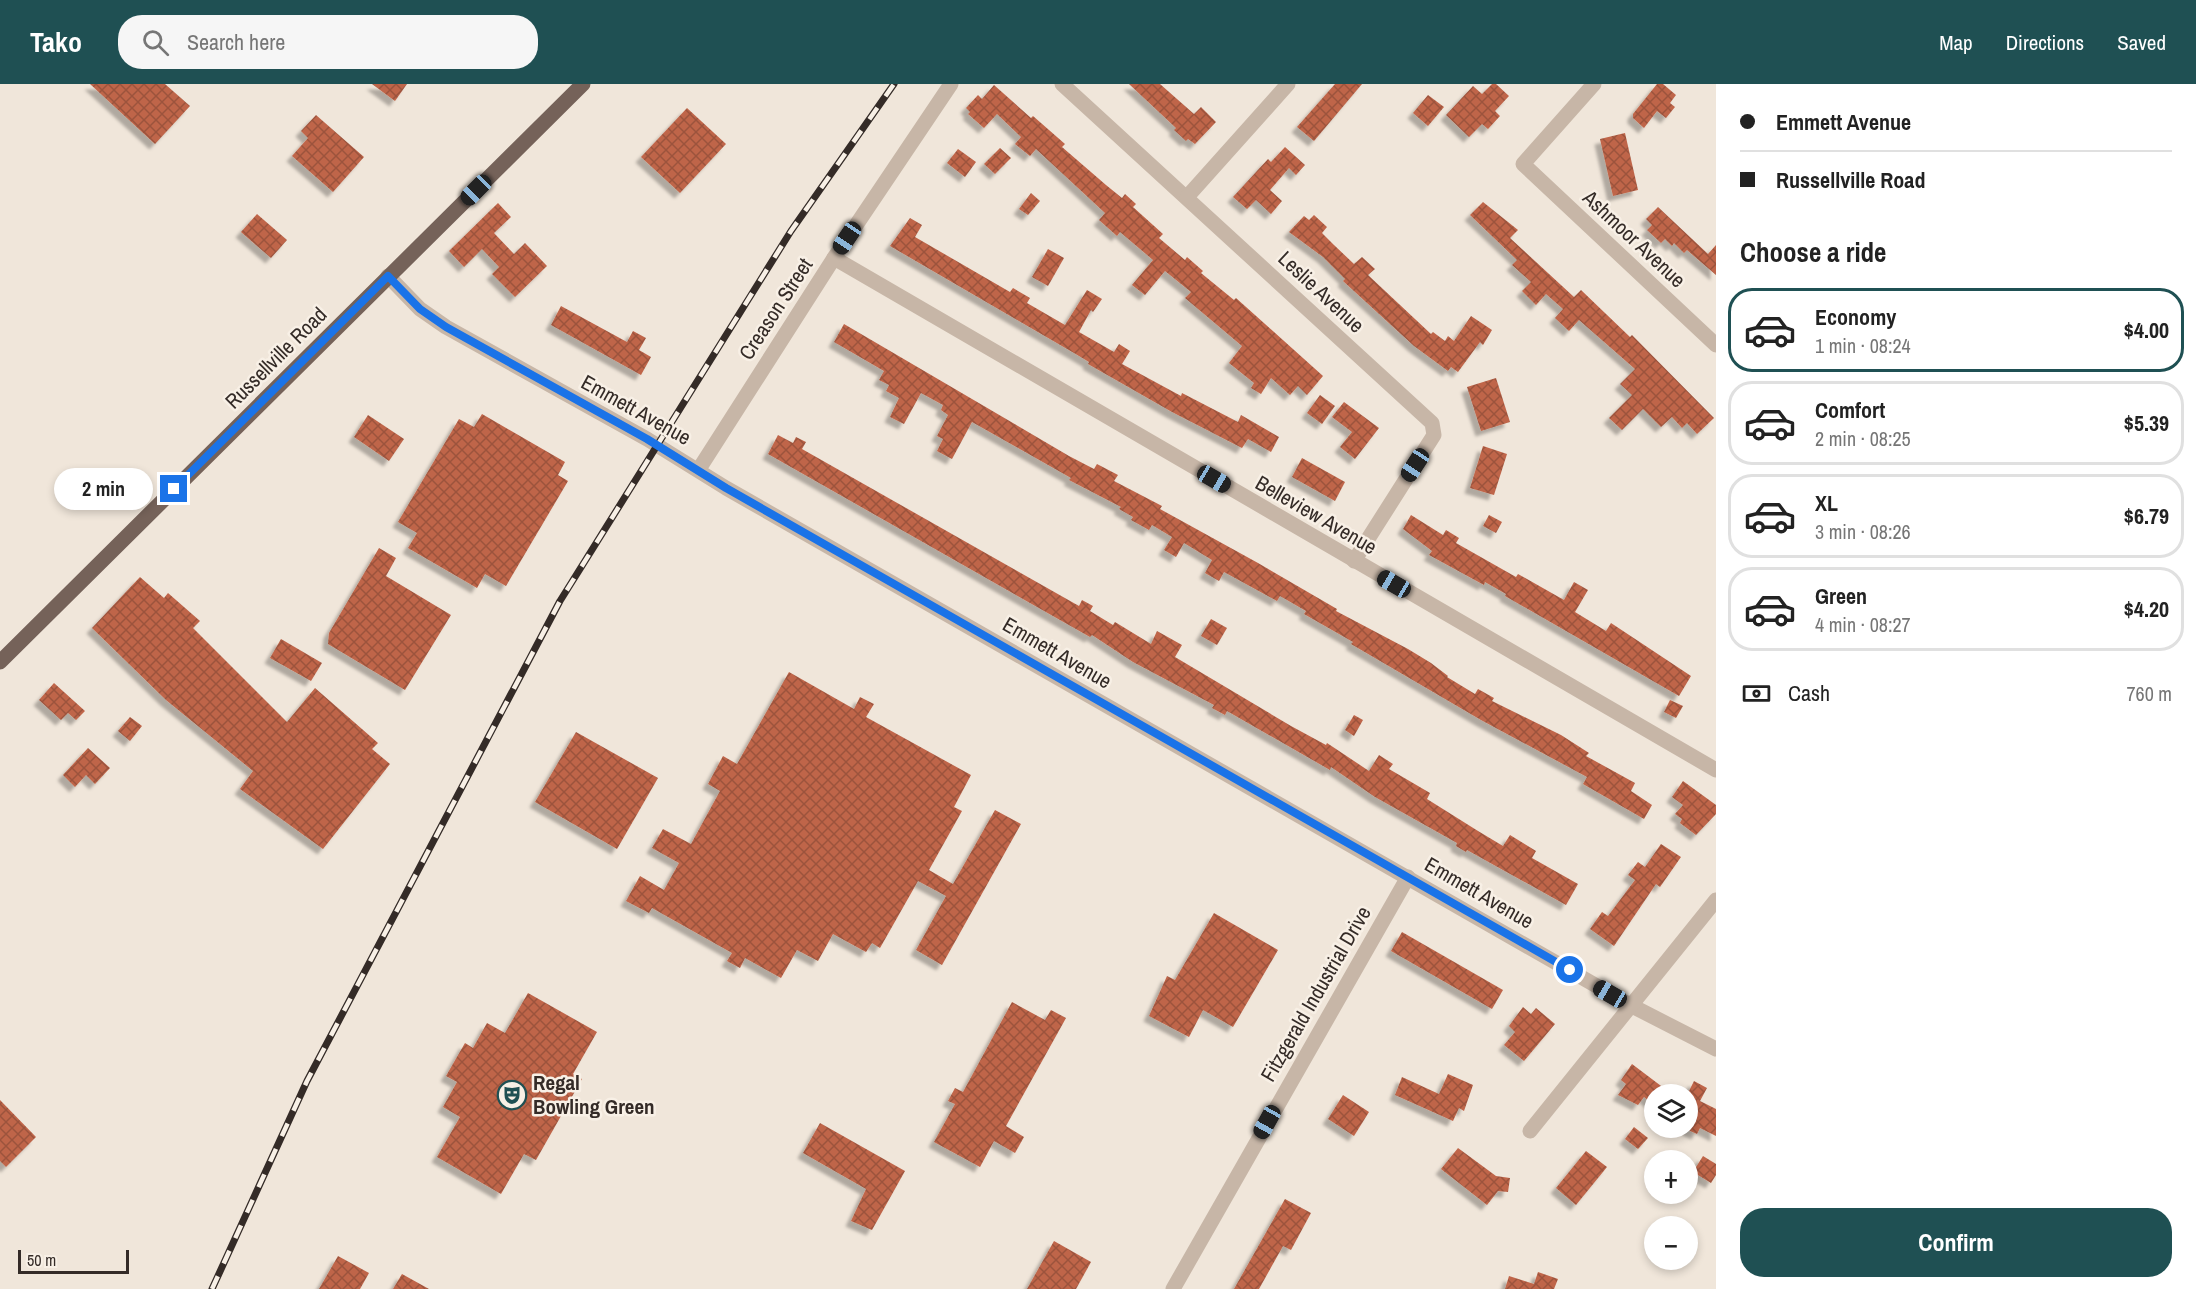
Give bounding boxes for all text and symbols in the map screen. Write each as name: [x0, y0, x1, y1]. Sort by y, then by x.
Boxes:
search box: [118, 15, 538, 69]
text: Tako: [30, 23, 82, 61]
icon: search: [139, 26, 172, 59]
text: Search here: [187, 27, 285, 57]
text: Map: [1939, 28, 1973, 57]
text: Directions: [2006, 28, 2084, 57]
text: Saved: [2117, 28, 2166, 57]
text: Emmett Avenue: [1776, 107, 1911, 137]
text: Russellville Road: [1776, 165, 1925, 195]
car: [457, 171, 495, 209]
street label: Ashmoor Avenue: [1576, 183, 1692, 294]
car: [829, 218, 865, 258]
text: Choose a ride: [1740, 234, 1886, 270]
street label: Leslie Avenue: [1272, 244, 1371, 339]
street label: Creason Street: [732, 252, 819, 365]
street label: Russellville Road: [218, 300, 333, 415]
text: Economy: [1815, 302, 1896, 332]
icon: car: [1743, 303, 1797, 357]
text: $4.00: [2124, 315, 2169, 345]
text: 1 min · 08:24: [1815, 332, 1911, 359]
street label: Emmett Avenue: [576, 367, 696, 452]
text: Comfort: [1815, 395, 1885, 425]
icon: car: [1743, 396, 1797, 450]
text: $5.39: [2124, 408, 2169, 438]
text: 2 min · 08:25: [1815, 425, 1911, 452]
car: [1398, 445, 1432, 485]
car: [1194, 462, 1234, 496]
callout: 2 min: [54, 468, 153, 510]
street label: Belleview Avenue: [1250, 468, 1382, 561]
text: 2 min: [82, 475, 125, 502]
route end: [160, 475, 187, 502]
text: XL: [1815, 488, 1838, 518]
icon: car: [1743, 489, 1797, 543]
text: $6.79: [2124, 501, 2169, 531]
text: 3 min · 08:26: [1815, 518, 1911, 545]
car: [1374, 567, 1414, 601]
text: Green: [1815, 581, 1867, 611]
icon: car: [1743, 582, 1797, 636]
text: $4.20: [2124, 594, 2169, 624]
street label: Emmett Avenue: [997, 610, 1117, 695]
text: 4 min · 08:27: [1815, 611, 1911, 638]
icon: cash: [1740, 677, 1773, 710]
text: Cash: [1788, 678, 1830, 708]
text: 760 m: [2126, 680, 2172, 707]
street label: Emmett Avenue: [1419, 850, 1539, 935]
street label: Fitzgerald Industrial Drive: [1253, 901, 1378, 1087]
route start: [1556, 956, 1583, 983]
car: [1590, 977, 1630, 1011]
place label: Regal Bowling Green: [533, 1068, 655, 1121]
theatre icon: Regal Bowling Green: [496, 1079, 528, 1111]
map controls: [1644, 1084, 1698, 1270]
button: layers: [1644, 1084, 1698, 1138]
car: [1250, 1102, 1284, 1142]
button: +: [1644, 1150, 1698, 1204]
button: Confirm: [1740, 1208, 2172, 1277]
button: −: [1644, 1216, 1698, 1270]
scale bar: [18, 1247, 129, 1274]
text: 50 m: [27, 1249, 56, 1271]

